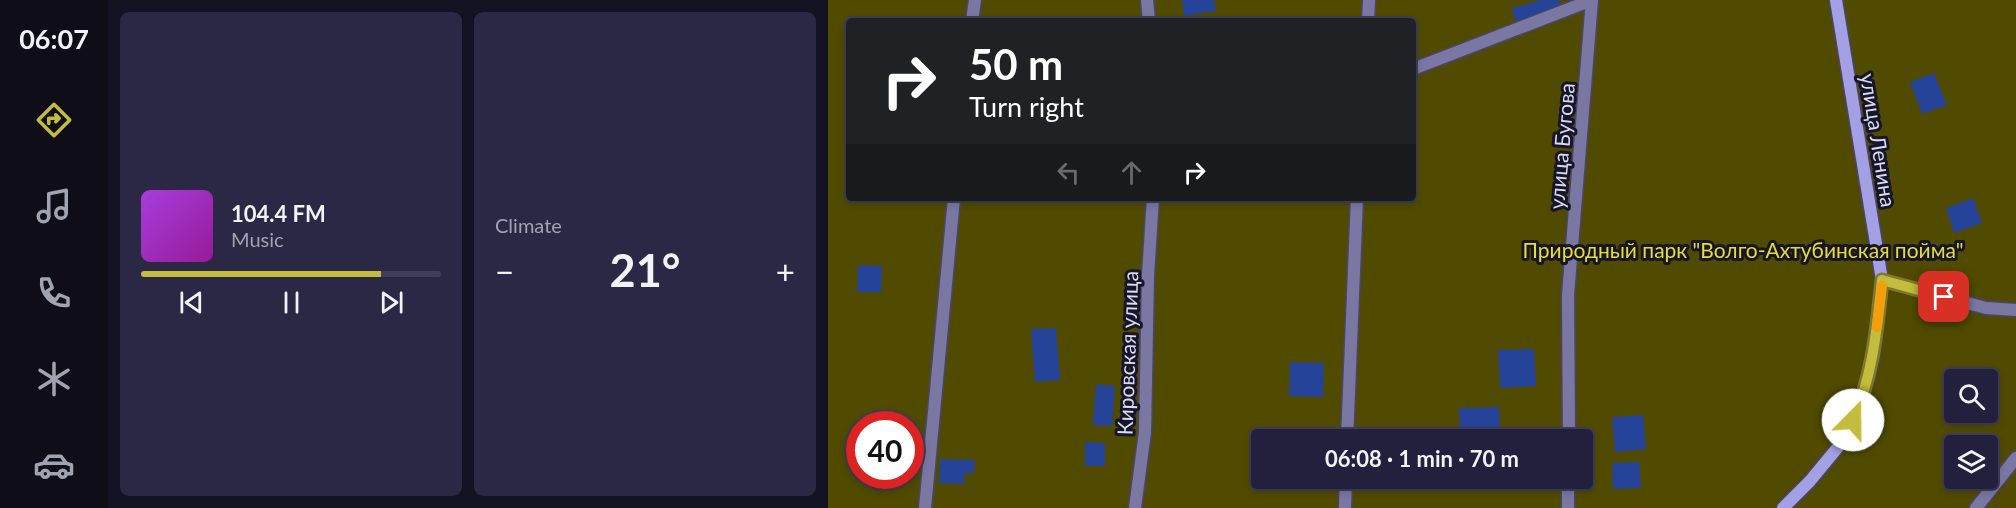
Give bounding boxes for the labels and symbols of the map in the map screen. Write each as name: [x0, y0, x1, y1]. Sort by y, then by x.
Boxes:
street label: улица Ленина: [1856, 71, 1902, 209]
street label: улица Бугова: [1543, 82, 1579, 210]
park label: Природный парк "Волго-Ахтубинская пойма": [1523, 237, 1963, 262]
street label: Кировская улица: [1112, 270, 1142, 436]
pin: [1918, 271, 1969, 322]
position arrow: [1821, 388, 1885, 452]
speed limit sign: 40: [846, 411, 924, 489]

